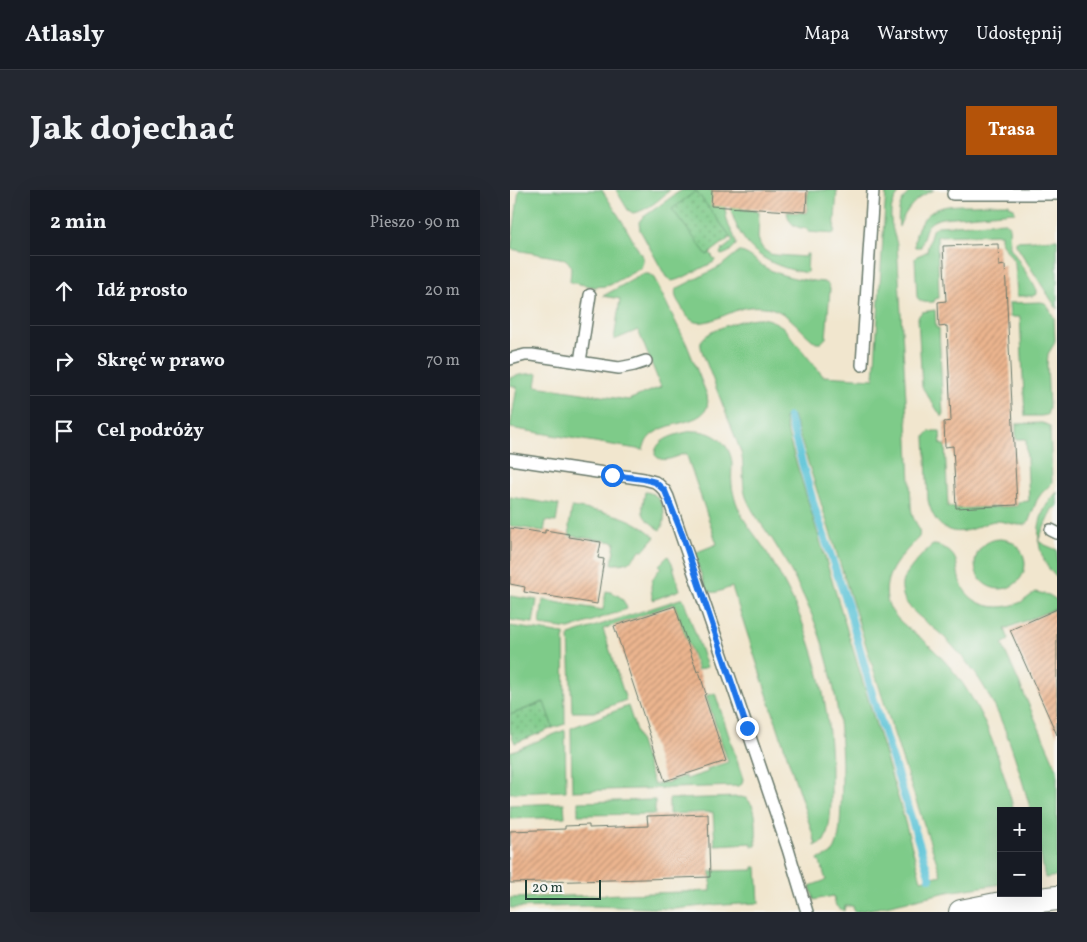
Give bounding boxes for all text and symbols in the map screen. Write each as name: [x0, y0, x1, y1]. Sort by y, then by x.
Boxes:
text: Atlasly: [25, 18, 104, 52]
text: Mapa: [804, 22, 849, 47]
text: Warstwy: [877, 22, 948, 47]
text: Udostępnij: [976, 22, 1062, 47]
text: Jak dojechać: [30, 106, 234, 154]
button: Trasa: [966, 106, 1057, 155]
text: 2 min: [50, 208, 107, 237]
text: Pieszo · 90 m: [370, 212, 460, 234]
icon: ahead: [50, 277, 78, 305]
text: Idź prosto: [97, 278, 188, 304]
text: 20 m: [425, 280, 460, 302]
icon: right: [50, 347, 78, 375]
text: Skręć w prawo: [97, 348, 225, 374]
text: 70 m: [426, 350, 460, 372]
icon: arrive: [50, 417, 78, 445]
text: Cel podróży: [97, 418, 204, 444]
route start: [601, 464, 624, 487]
route end: [736, 717, 759, 740]
map controls: [997, 807, 1042, 897]
button: +: [997, 807, 1042, 852]
button: −: [997, 852, 1042, 897]
scale bar: [525, 877, 601, 900]
text: 20 m: [532, 879, 563, 898]

